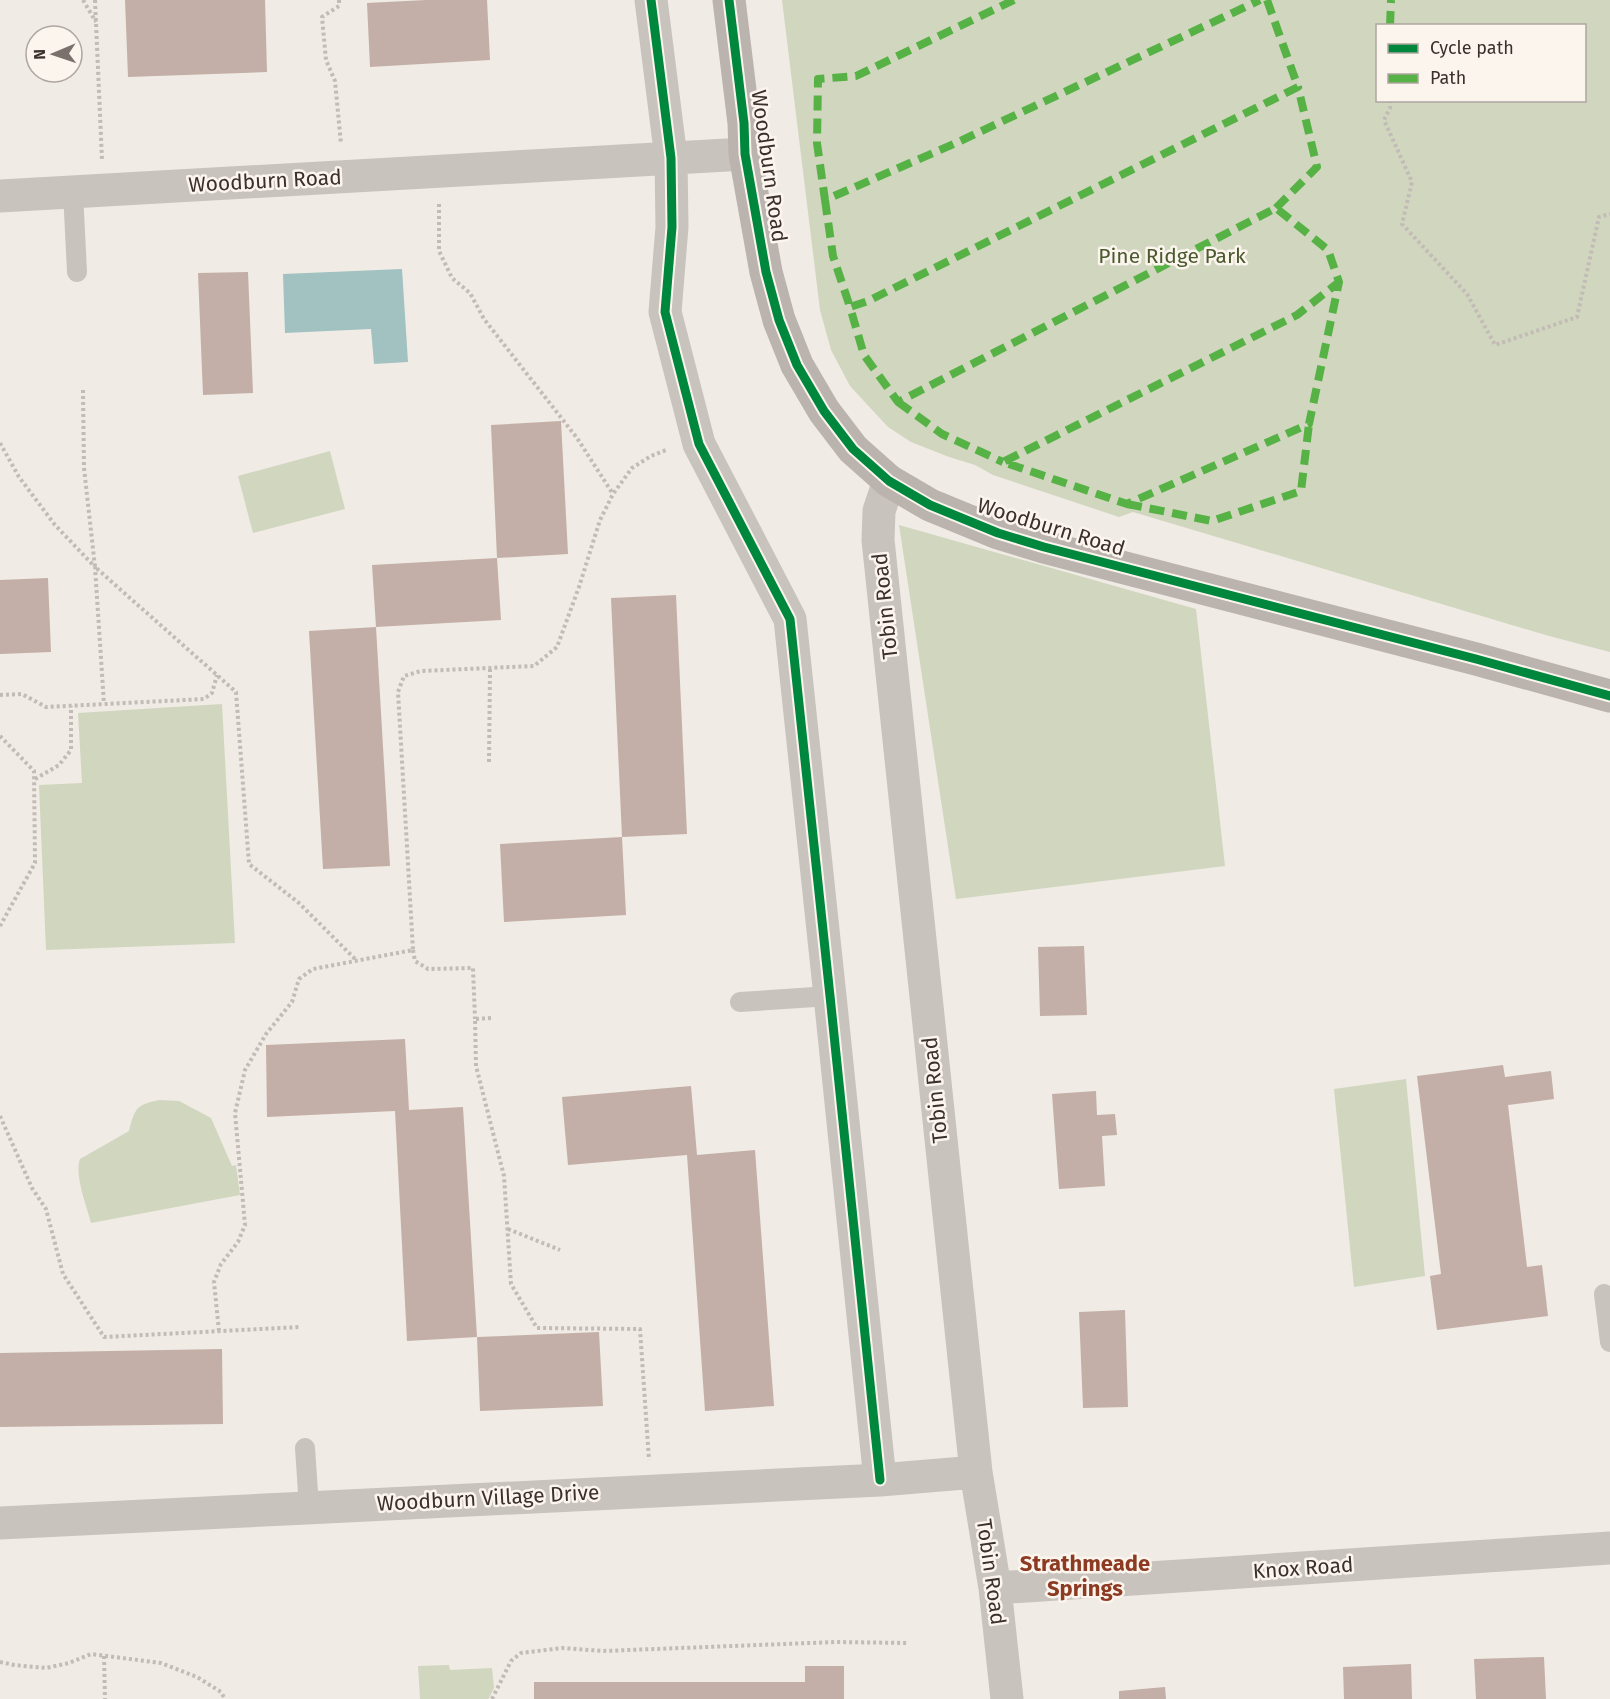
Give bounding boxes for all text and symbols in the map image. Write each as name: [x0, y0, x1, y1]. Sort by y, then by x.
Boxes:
north arrow: [24, 24, 84, 84]
legend: [1376, 24, 1586, 102]
text: Cycle path: [1430, 37, 1514, 59]
text: N: [30, 49, 49, 60]
text: Path: [1430, 67, 1466, 89]
street label: Woodburn Road: [745, 88, 793, 244]
street label: Woodburn Road: [188, 164, 342, 198]
park label: Pine Ridge Park: [1098, 243, 1246, 269]
street label: Woodburn Road: [974, 492, 1128, 562]
street label: Tobin Road: [866, 552, 904, 660]
street label: Tobin Road: [916, 1036, 954, 1144]
street label: Woodburn Village Drive: [376, 1479, 600, 1517]
street label: Tobin Road: [971, 1517, 1011, 1627]
district label: Strathmeade Springs: [1020, 1550, 1150, 1602]
street label: Knox Road: [1252, 1552, 1354, 1584]

